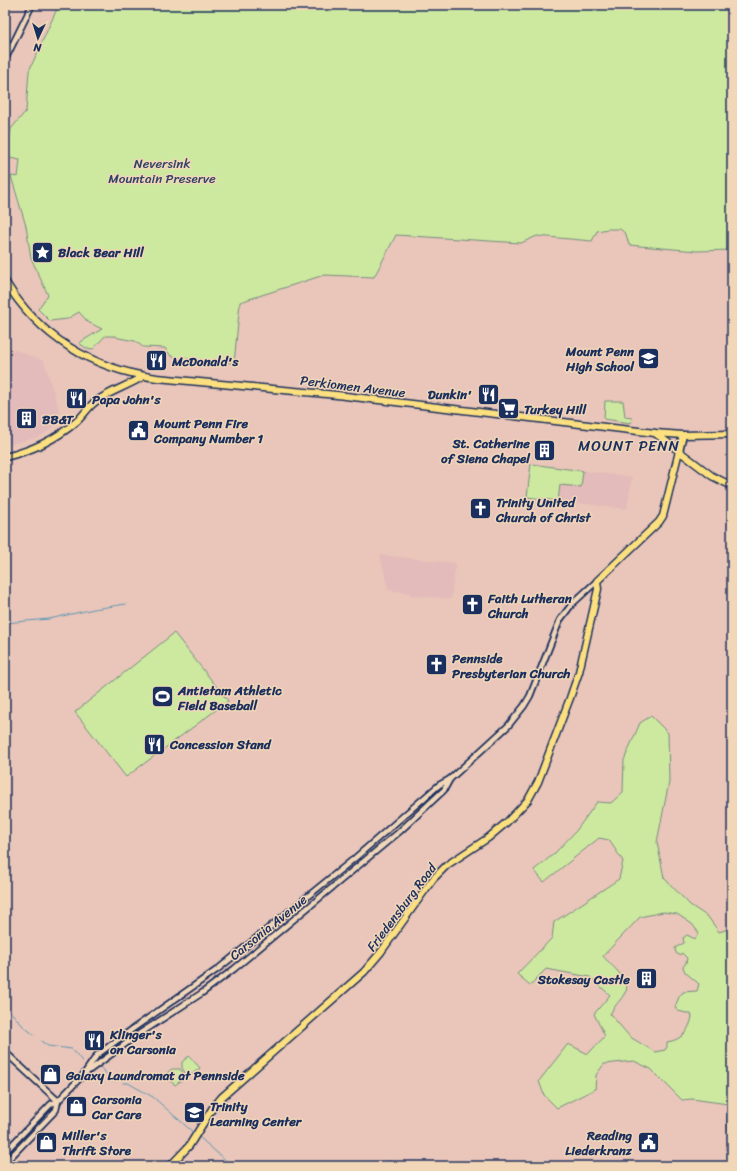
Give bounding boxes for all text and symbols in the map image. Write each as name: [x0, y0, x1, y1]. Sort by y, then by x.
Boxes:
north arrow: [18, 18, 58, 58]
text: N: [32, 38, 43, 57]
park label: Neversink Mountain Preserve: [108, 152, 216, 190]
place icon: Black Bear Hill: [30, 239, 56, 265]
place label: Black Bear Hill: [58, 241, 145, 264]
place label: Mount Penn High School: [565, 340, 635, 378]
school or university icon: Mount Penn High School: [636, 345, 662, 371]
restaurant icon: McDonald's: [144, 348, 170, 374]
place label: McDonald's: [171, 350, 239, 373]
street label: Perkiomen Avenue: [299, 369, 407, 404]
restaurant icon: Dunkin': [475, 381, 501, 407]
place label: Dunkin': [428, 383, 472, 406]
restaurant icon: Papa John's: [64, 386, 90, 412]
place label: Papa John's: [92, 388, 161, 411]
supermarket icon: Turkey Hill: [496, 396, 522, 422]
place label: Turkey Hill: [524, 398, 587, 421]
building icon: BB&T: [13, 406, 39, 432]
place label: BB&T: [42, 408, 75, 431]
place label: Mount Penn Fire Company Number 1: [153, 412, 264, 450]
public building icon: Mount Penn Fire Company Number 1: [125, 417, 151, 443]
place label: St. Catherine of Siena Chapel: [441, 432, 531, 470]
district label: MOUNT PENN: [578, 433, 680, 459]
building icon: St. Catherine of Siena Chapel: [532, 437, 558, 463]
place label: Trinity United Church of Christ: [495, 491, 591, 529]
church icon: Trinity United Church of Christ: [468, 496, 494, 522]
place label: Faith Lutheran Church: [487, 587, 573, 625]
church icon: Faith Lutheran Church: [460, 592, 486, 618]
place label: Pennside Presbyterian Church: [452, 647, 570, 685]
church icon: Pennside Presbyterian Church: [423, 652, 449, 678]
place label: Antietam Athletic Field Baseball: [177, 679, 282, 717]
sports icon: Antietam Athletic Field Baseball: [149, 684, 175, 710]
restaurant icon: Concession Stand: [142, 731, 168, 757]
place label: Concession Stand: [169, 733, 272, 756]
street label: Friedensburg Road: [360, 857, 443, 957]
street label: Carsonia Avenue: [224, 888, 313, 966]
building icon: Stokesay Castle: [633, 966, 659, 992]
place label: Stokesay Castle: [537, 968, 630, 991]
place label: Klinger's on Carsonia: [109, 1023, 176, 1061]
restaurant icon: Klinger's on Carsonia: [81, 1028, 107, 1054]
shop icon: Galaxy Laundromat at Pennside: [38, 1062, 64, 1088]
place label: Galaxy Laundromat at Pennside: [65, 1064, 245, 1087]
place label: Carsonia Car Care: [91, 1088, 142, 1126]
shop icon: Carsonia Car Care: [63, 1093, 89, 1119]
place label: Trinity Learning Center: [210, 1095, 303, 1133]
school or university icon: Trinity Learning Center: [181, 1100, 207, 1126]
place label: Miller's Thrift Store: [61, 1124, 132, 1162]
place label: Reading Liederkranz: [565, 1124, 633, 1162]
shop icon: Miller's Thrift Store: [34, 1129, 60, 1155]
public building icon: Reading Liederkranz: [635, 1129, 661, 1155]

